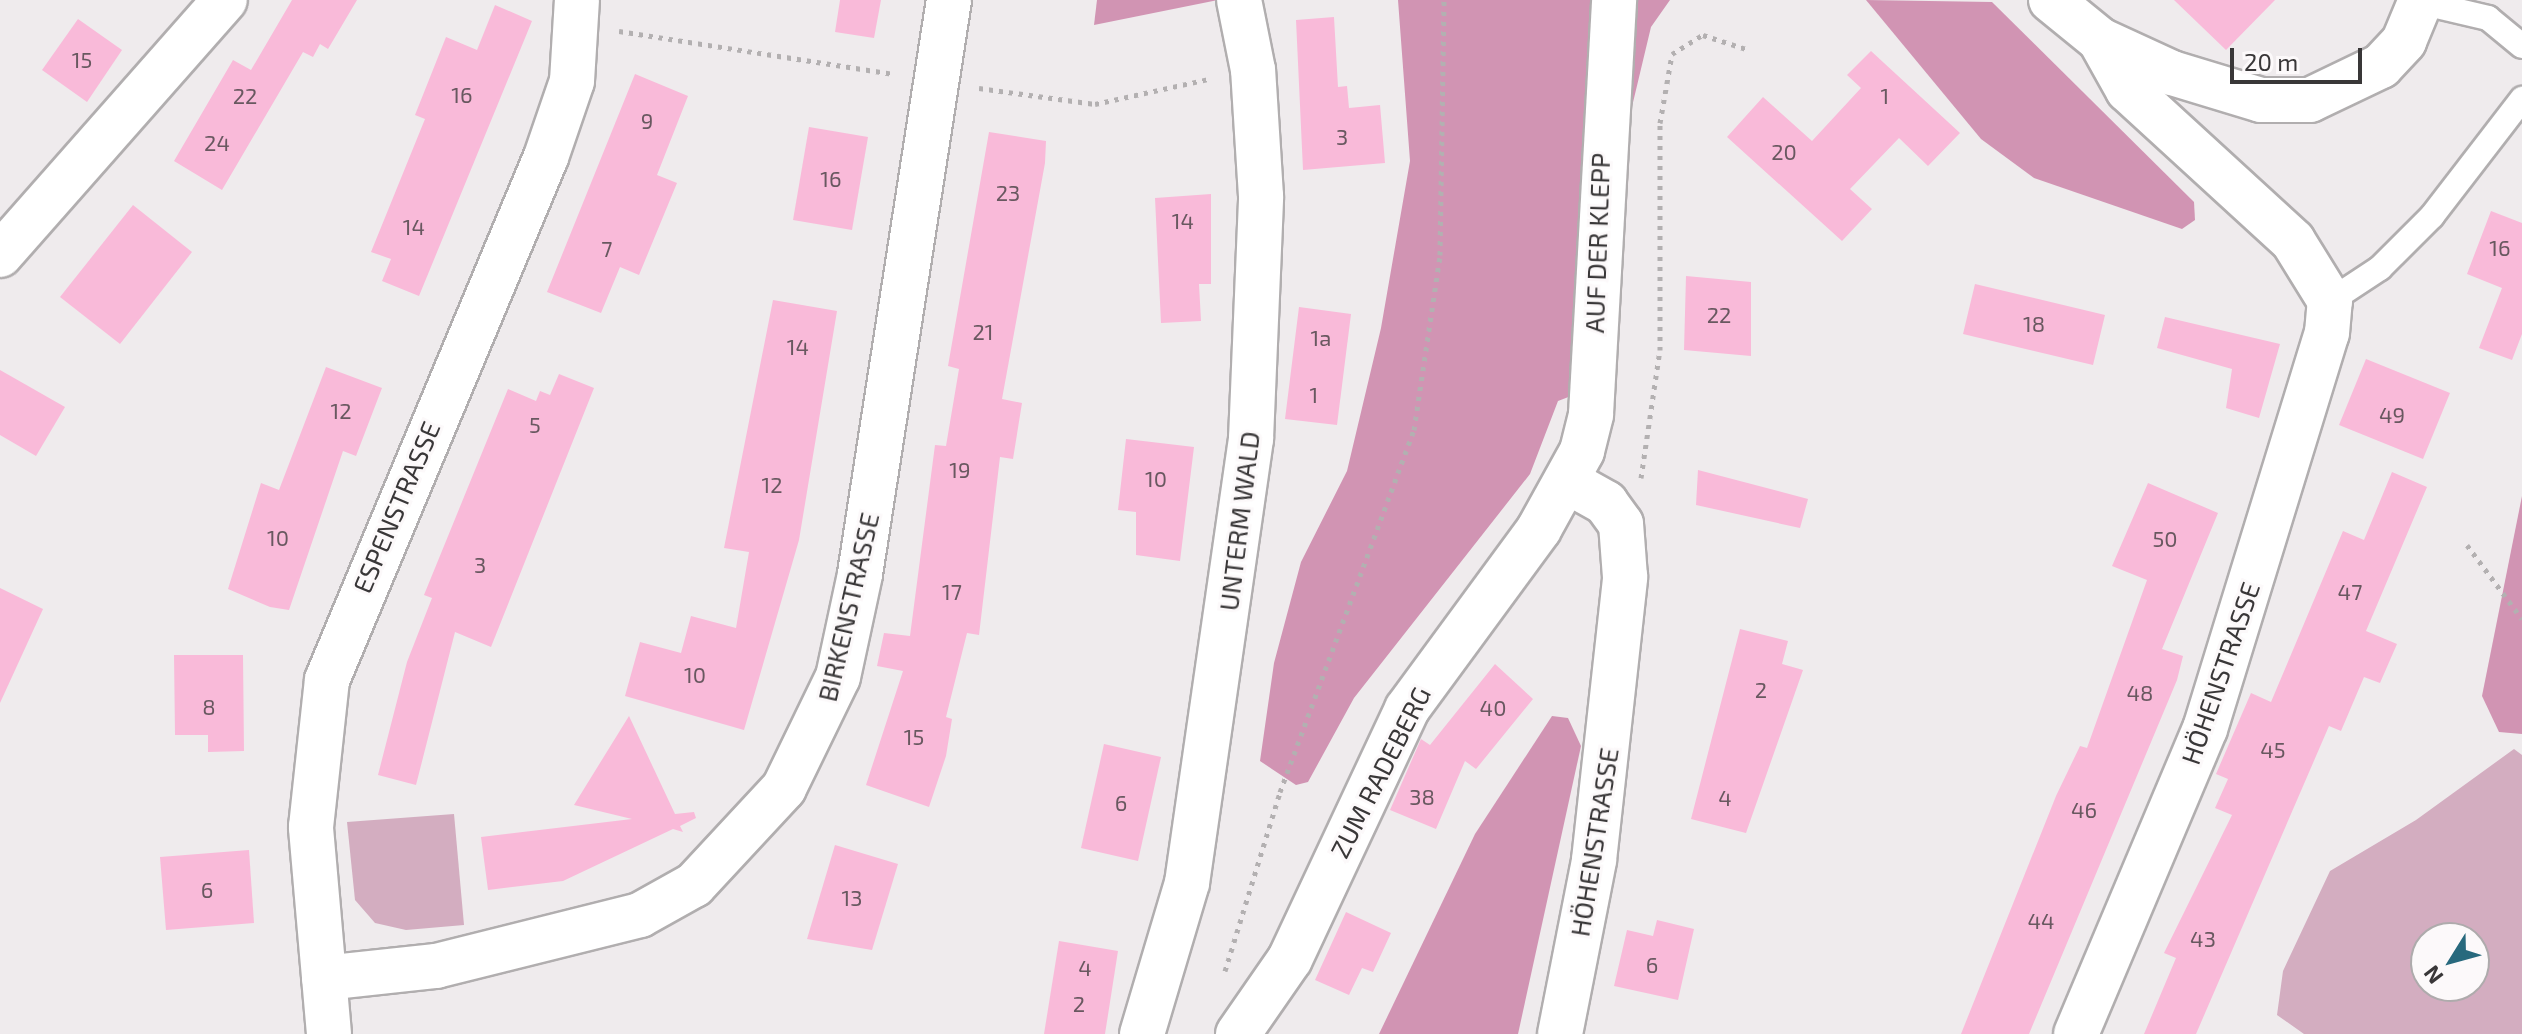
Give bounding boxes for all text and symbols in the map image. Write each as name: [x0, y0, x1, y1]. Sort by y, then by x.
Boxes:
scale bar: [2234, 32, 2366, 82]
house number: 15: [72, 47, 92, 73]
text: 20 m: [2244, 47, 2298, 76]
house number: 16: [451, 82, 473, 108]
house number: 22: [233, 83, 257, 109]
house number: 1: [1881, 83, 1889, 109]
house number: 9: [641, 108, 653, 134]
house number: 3: [1336, 124, 1348, 150]
house number: 24: [204, 130, 230, 156]
house number: 20: [1771, 139, 1797, 165]
street label: AUF DER KLEPP: [1578, 152, 1616, 334]
house number: 16: [820, 166, 842, 192]
house number: 23: [996, 180, 1020, 206]
house number: 14: [1172, 208, 1194, 234]
house number: 14: [403, 214, 425, 240]
house number: 16: [2489, 235, 2511, 261]
house number: 7: [601, 236, 613, 262]
house number: 22: [1707, 302, 1731, 328]
house number: 18: [2023, 311, 2045, 337]
house number: 21: [972, 319, 994, 345]
house number: 1a: [1311, 325, 1331, 351]
house number: 14: [787, 334, 809, 360]
house number: 1: [1310, 382, 1318, 408]
house number: 12: [330, 398, 352, 424]
house number: 49: [2379, 402, 2405, 428]
house number: 5: [529, 412, 541, 438]
street label: ESPENSTRASSE: [346, 417, 446, 597]
street label: UNTERM WALD: [1212, 429, 1266, 613]
house number: 19: [949, 457, 971, 483]
house number: 10: [1145, 466, 1167, 492]
house number: 12: [761, 472, 783, 498]
street label: BIRKENSTRASSE: [811, 510, 885, 704]
house number: 10: [267, 525, 289, 551]
house number: 50: [2152, 526, 2178, 552]
house number: 3: [474, 552, 486, 578]
street label: HÖHENSTRASSE: [2174, 578, 2266, 768]
house number: 17: [942, 579, 962, 605]
house number: 47: [2338, 579, 2362, 605]
house number: 10: [684, 662, 706, 688]
house number: 2: [1755, 677, 1767, 703]
house number: 48: [2127, 680, 2153, 706]
street label: ZUM RADEBERG: [1323, 681, 1437, 863]
house number: 8: [202, 694, 216, 720]
house number: 40: [1480, 695, 1506, 721]
house number: 15: [904, 724, 924, 750]
house number: 45: [2260, 737, 2286, 763]
street label: HÖHENSTRASSE: [1564, 745, 1624, 939]
house number: 38: [1409, 784, 1435, 810]
house number: 4: [1718, 785, 1732, 811]
house number: 6: [1115, 790, 1127, 816]
house number: 46: [2071, 797, 2097, 823]
house number: 6: [201, 877, 213, 903]
house number: 13: [842, 885, 862, 911]
house number: 44: [2027, 908, 2055, 934]
north arrow: [2410, 922, 2490, 1002]
house number: 43: [2190, 926, 2216, 952]
house number: 6: [1646, 952, 1658, 978]
house number: 4: [1078, 955, 1092, 981]
text: N: [2417, 961, 2448, 989]
house number: 2: [1073, 991, 1085, 1017]

